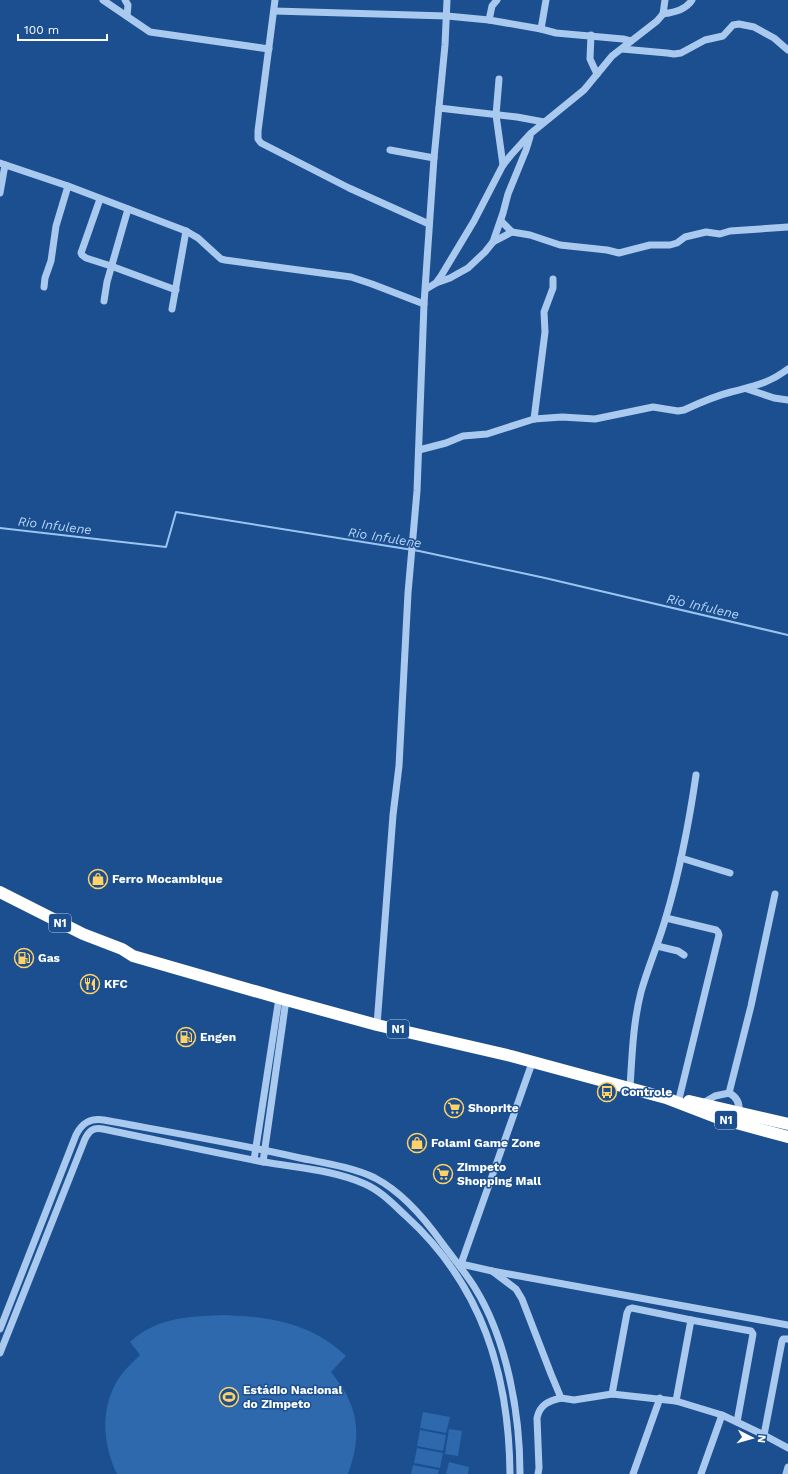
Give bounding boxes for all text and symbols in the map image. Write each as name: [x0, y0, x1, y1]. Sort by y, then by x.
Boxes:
scale bar: [18, 16, 107, 42]
text: 100 m: [24, 23, 59, 37]
water label: Rio Infulene: [17, 514, 93, 537]
water label: Rio Infulene: [347, 524, 423, 551]
water label: Rio Infulene: [665, 591, 741, 622]
shop icon: Ferro Mocambique: [87, 868, 109, 890]
place label: Ferro Mocambique: [112, 872, 223, 886]
road number: N1: [49, 914, 71, 932]
fuel station icon: Gas: [13, 947, 35, 969]
place label: Gas: [38, 951, 61, 965]
restaurant icon: KFC: [79, 973, 101, 995]
place label: KFC: [104, 977, 128, 991]
road number: N1: [387, 1020, 409, 1038]
fuel station icon: Engen: [175, 1026, 197, 1048]
place label: Engen: [200, 1030, 236, 1044]
bus stop icon: Controle: [596, 1081, 618, 1103]
place label: Controle: [621, 1085, 672, 1099]
supermarket icon: Shoprite: [443, 1097, 465, 1119]
place label: Shoprite: [468, 1101, 519, 1115]
road number: N1: [715, 1111, 737, 1129]
shop icon: Folami Game Zone: [406, 1132, 428, 1154]
place label: Folami Game Zone: [431, 1136, 541, 1150]
place label: Zimpeto Shopping Mall: [457, 1160, 541, 1188]
supermarket icon: Zimpeto Shopping Mall: [432, 1163, 454, 1185]
place label: Estádio Nacional do Zimpeto: [243, 1383, 342, 1411]
sports icon: Estádio Nacional do Zimpeto: [218, 1386, 240, 1408]
north arrow: [732, 1418, 772, 1458]
text: N: [755, 1434, 768, 1444]

